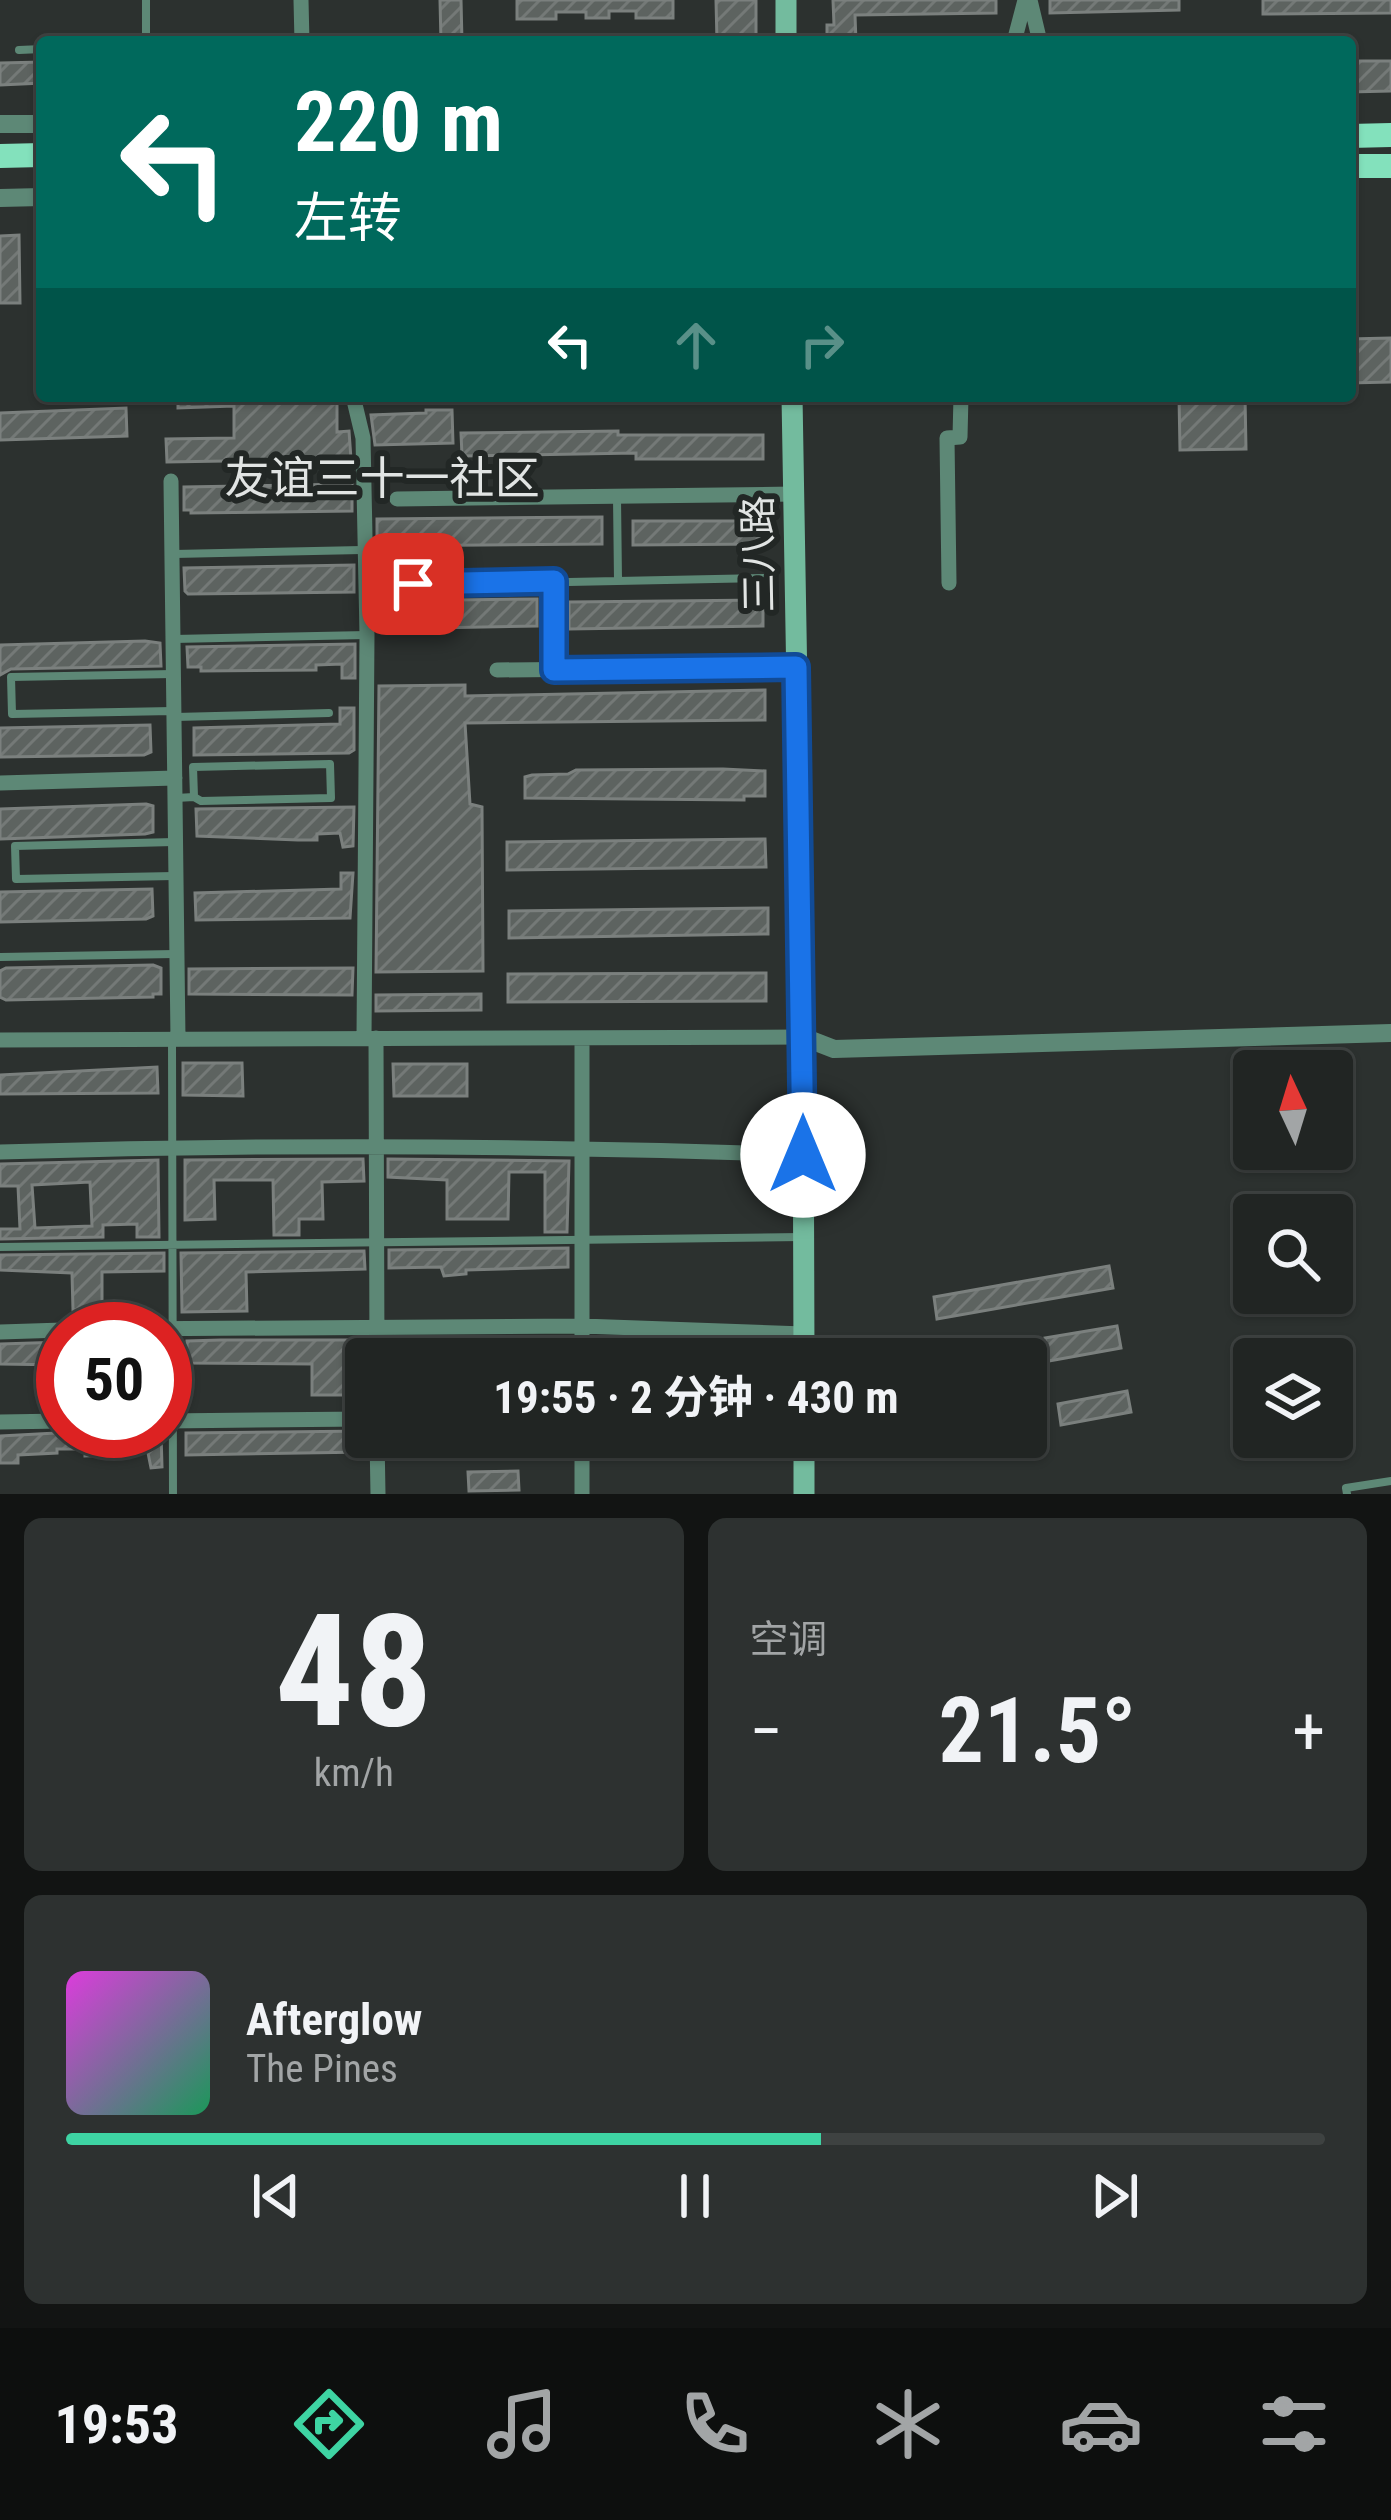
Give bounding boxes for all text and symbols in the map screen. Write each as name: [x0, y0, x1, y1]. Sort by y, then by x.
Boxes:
text: 220 m: [294, 73, 503, 172]
icon: left: [96, 84, 252, 240]
text: 左转: [294, 187, 402, 250]
icon: left: [537, 312, 603, 378]
icon: ahead: [663, 312, 729, 378]
icon: right: [789, 312, 855, 378]
district label: 友谊三十一社区: [224, 452, 540, 505]
street label: 三八路: [735, 495, 783, 613]
pin: [362, 533, 464, 635]
icon: arrive: [380, 551, 446, 617]
north arrow: [1233, 1050, 1353, 1170]
map controls: [1233, 1050, 1353, 1458]
position arrow: [740, 1092, 866, 1218]
button: search: [1233, 1194, 1353, 1314]
speed limit sign: 50: [36, 1302, 192, 1458]
button: layers: [1233, 1338, 1353, 1458]
text: 19:55 · 2 分钟 · 430 m: [493, 1371, 899, 1424]
text: 48: [275, 1580, 433, 1763]
text: 空调: [750, 1617, 828, 1663]
text: 21.5°: [939, 1679, 1136, 1784]
text: −: [750, 1693, 783, 1770]
text: +: [1292, 1693, 1325, 1770]
text: km/h: [314, 1750, 394, 1796]
text: Afterglow: [246, 1993, 422, 2046]
text: The Pines: [246, 2046, 398, 2092]
icon: previous: [243, 2163, 309, 2229]
icon: pause: [662, 2163, 728, 2229]
icon: next: [1082, 2163, 1148, 2229]
icon: directions: [287, 2382, 371, 2466]
icon: music: [480, 2382, 564, 2466]
icon: phone: [673, 2382, 757, 2466]
icon: climate: [866, 2382, 950, 2466]
icon: car: [1059, 2382, 1143, 2466]
icon: filters: [1252, 2382, 1336, 2466]
text: 19:53: [55, 2393, 178, 2456]

